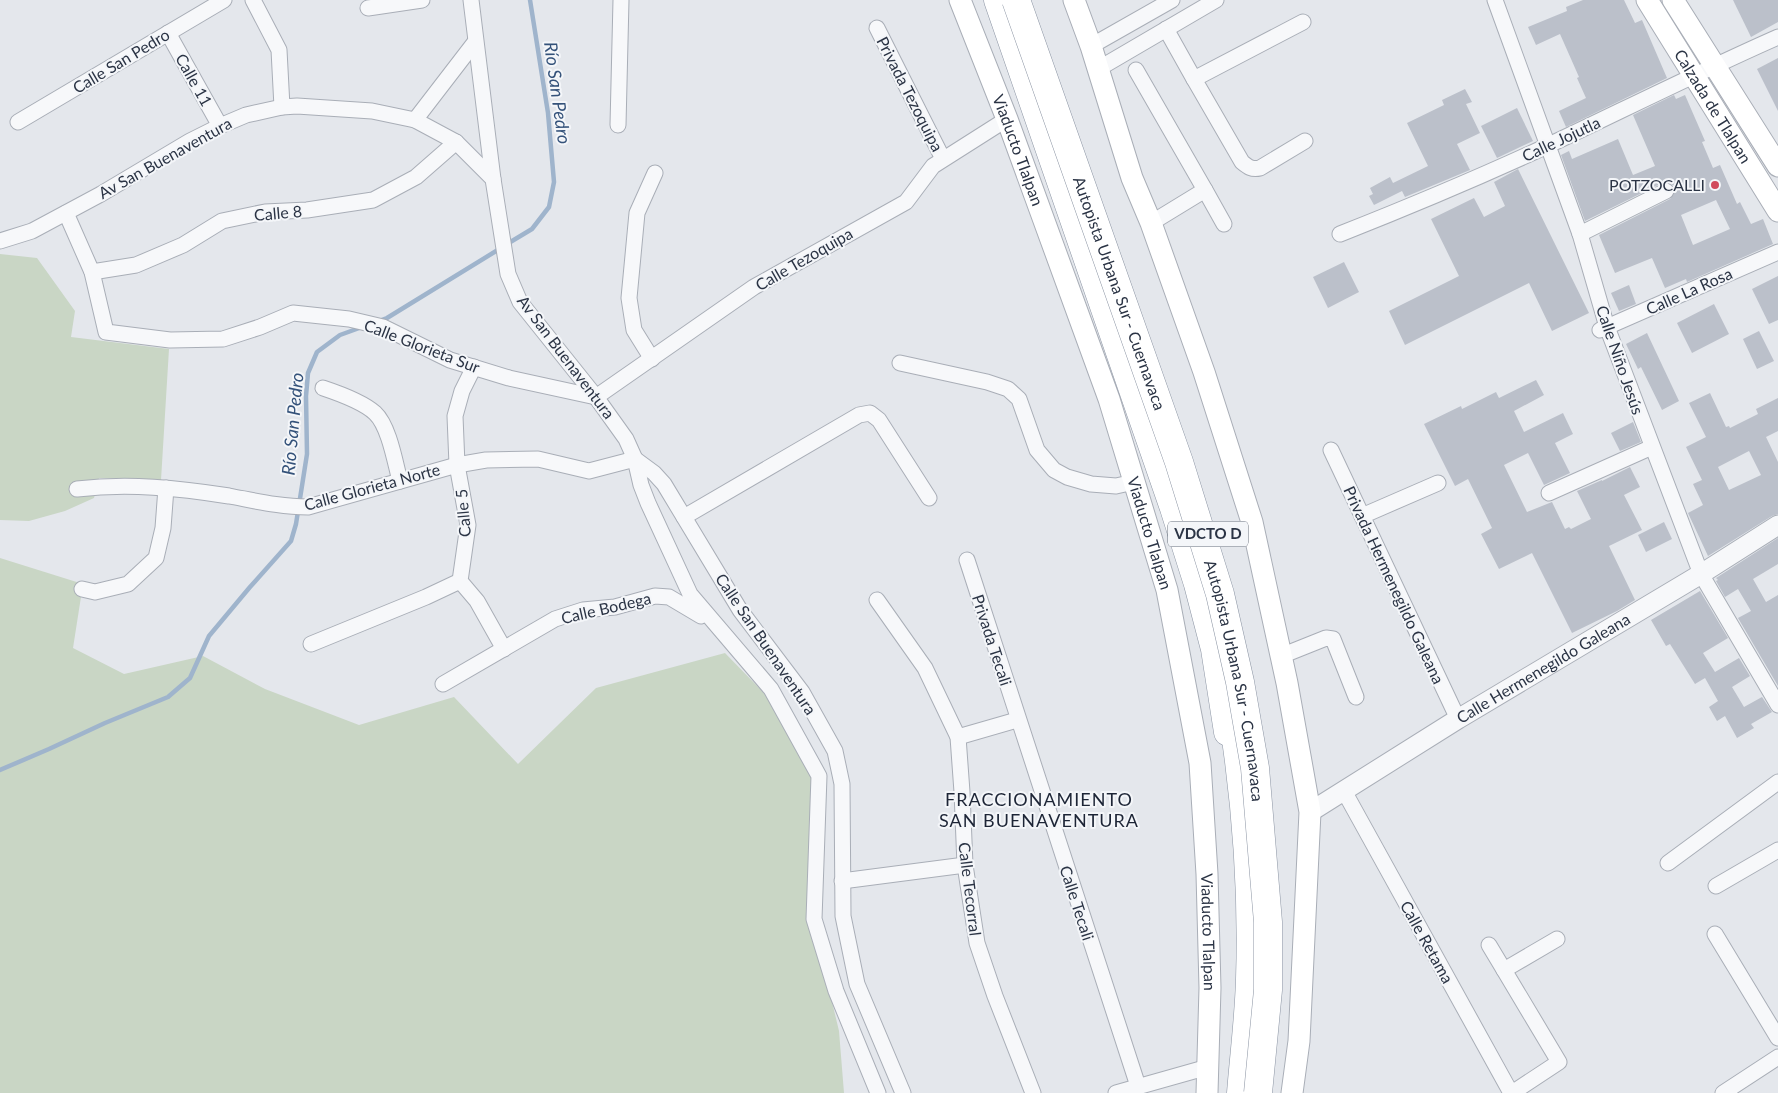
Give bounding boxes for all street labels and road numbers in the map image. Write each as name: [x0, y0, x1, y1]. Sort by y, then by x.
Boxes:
street label: Calle San Pedro: [69, 24, 173, 97]
street label: Privada Tezoquipa: [873, 33, 948, 154]
street label: Calzada de Tlalpan: [1671, 46, 1756, 166]
street label: Calle 11: [172, 50, 217, 109]
street label: Viaducto Tlalpan: [989, 92, 1048, 208]
street label: Calle Jojutla: [1519, 112, 1603, 165]
street label: Av San Buenaventura: [95, 113, 235, 202]
street label: Autopista Urbana Sur - Cuernavaca: [1070, 174, 1170, 412]
street label: Calle 8: [253, 201, 303, 224]
street label: Calle Tezoquipa: [752, 223, 856, 294]
street label: Calle La Rosa: [1643, 263, 1735, 318]
street label: Av San Buenaventura: [514, 291, 619, 422]
street label: Calle Niño Jesús: [1593, 303, 1648, 417]
street label: Calle Glorieta Sur: [362, 315, 483, 376]
street label: Calle Glorieta Norte: [302, 459, 442, 514]
street label: Viaducto Tlalpan: [1124, 474, 1176, 592]
street label: Privada Hermenegildo Galeana: [1340, 483, 1449, 687]
street label: Calle 5: [451, 488, 474, 538]
road number: VDCTO D: [1168, 522, 1248, 546]
street label: Autopista Urbana Sur - Cuernavaca: [1201, 557, 1268, 802]
street label: Calle San Buenaventura: [712, 570, 821, 718]
street label: Calle Bodega: [559, 588, 653, 627]
street label: Privada Tecali: [969, 592, 1016, 688]
street label: Calle Hermenegildo Galeana: [1453, 609, 1633, 727]
street label: Calle Tecorral: [955, 841, 986, 937]
street label: Calle Tecali: [1056, 863, 1098, 943]
street label: Viaducto Tlalpan: [1198, 873, 1220, 991]
street label: Calle Retama: [1397, 897, 1458, 986]

